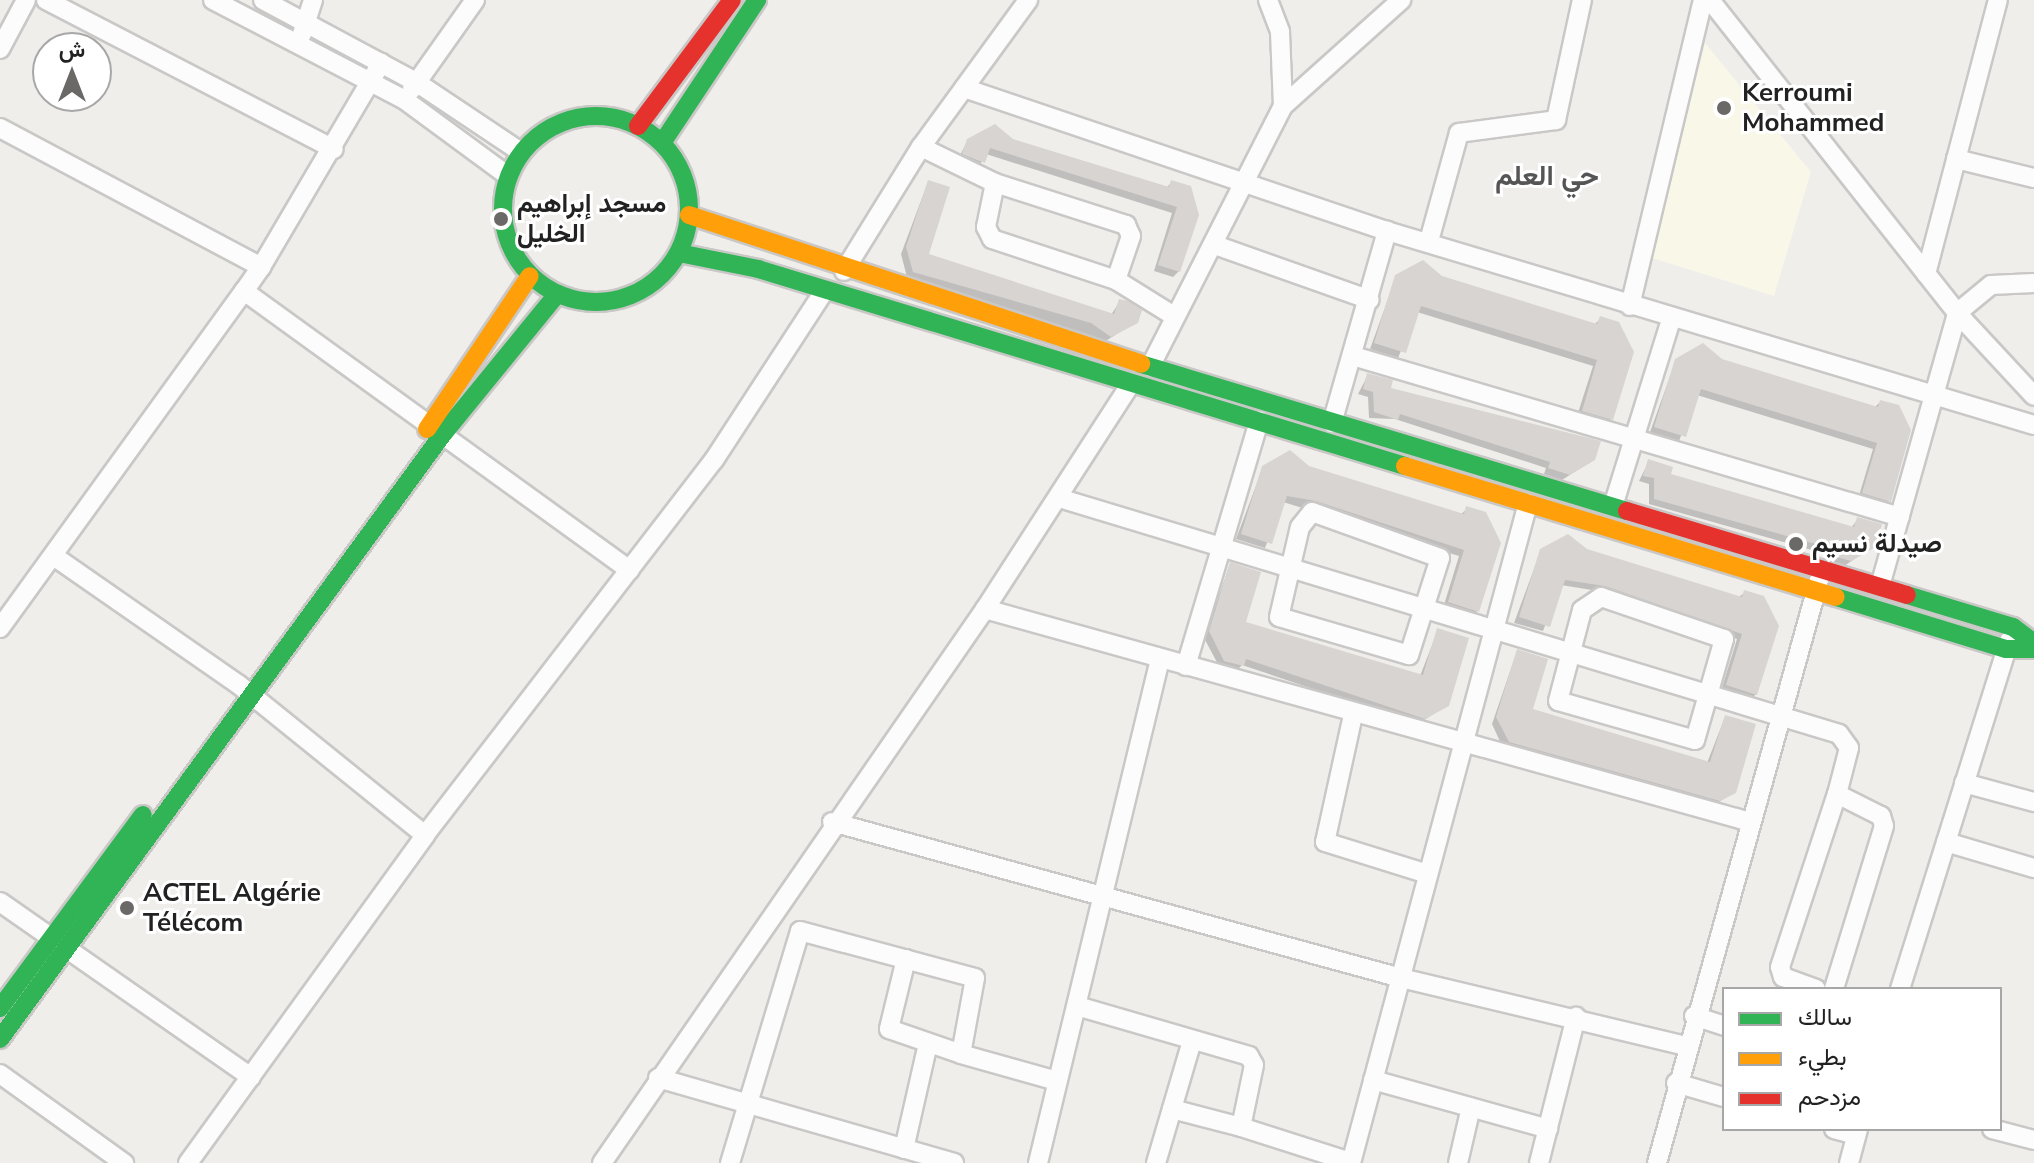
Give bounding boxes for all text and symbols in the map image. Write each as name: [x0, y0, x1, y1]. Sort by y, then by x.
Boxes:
north arrow: [32, 32, 112, 112]
text: ش: [59, 35, 85, 65]
place label: Kerroumi Mohammed: [1742, 77, 1884, 138]
marker: Kerroumi Mohammed: [1713, 97, 1735, 119]
district label: حي العلم: [1495, 159, 1599, 193]
place label: مسجد إبراهيم الخليل: [517, 188, 666, 250]
marker: مسجد إبراهيم الخليل: [492, 210, 510, 228]
place label: صيدلة نسيم: [1812, 528, 1942, 560]
marker: صيدلة نسيم: [1787, 535, 1805, 553]
place label: ACTEL Algérie Télécom: [143, 877, 321, 938]
marker: ACTEL Algérie Télécom: [118, 899, 136, 917]
legend: [1722, 987, 2002, 1131]
text: سالك: [1798, 1001, 1852, 1033]
text: بطيء: [1798, 1041, 1847, 1073]
text: مزدحم: [1798, 1081, 1861, 1113]

